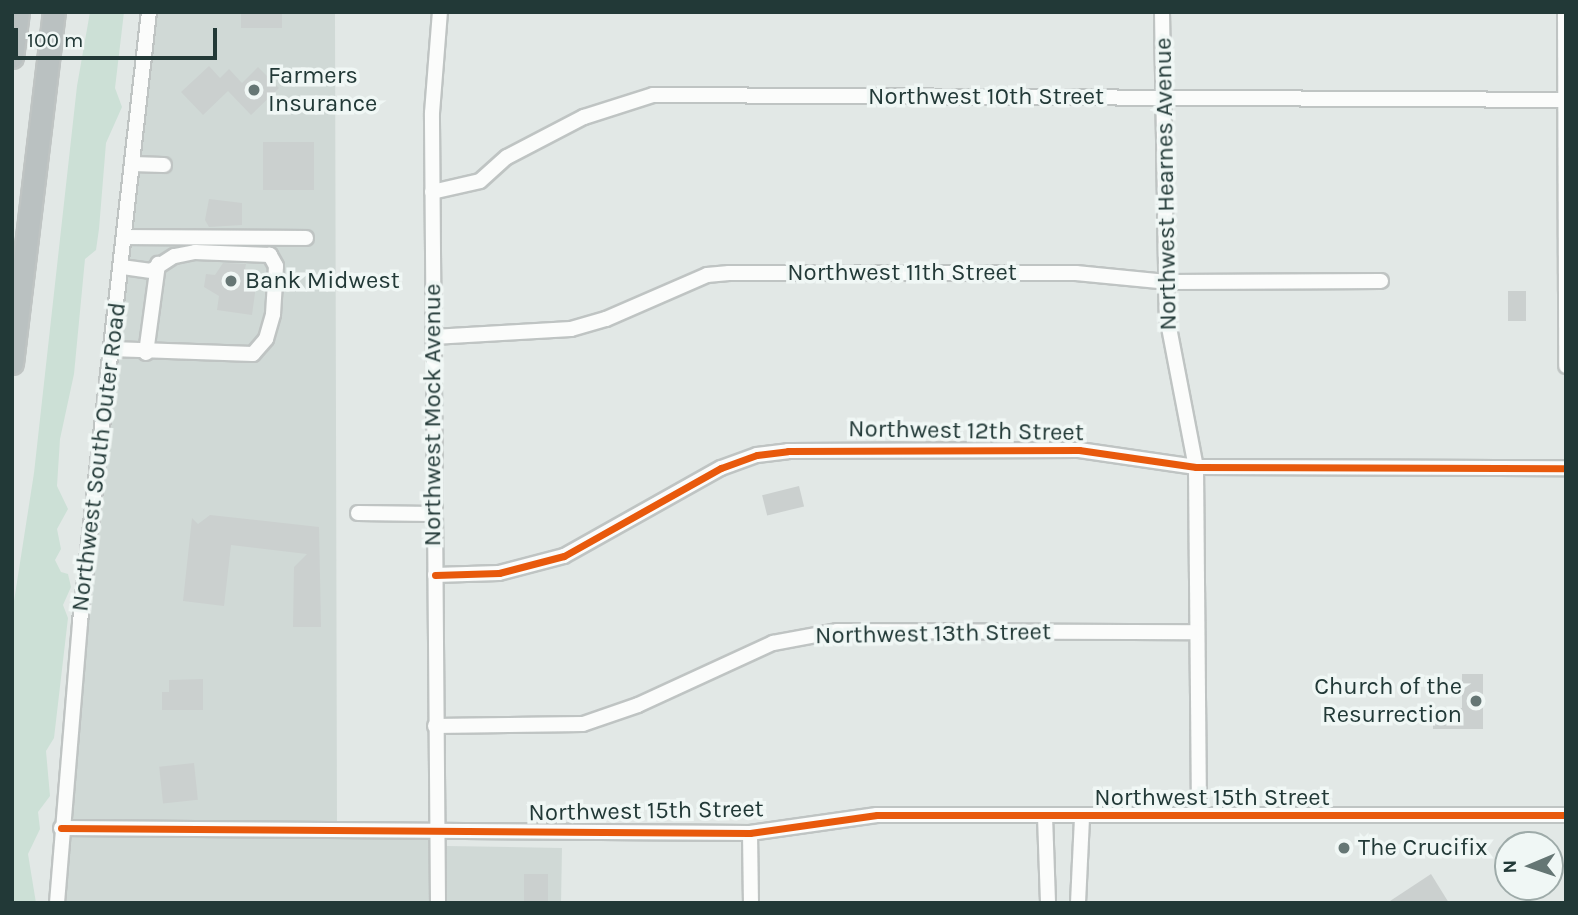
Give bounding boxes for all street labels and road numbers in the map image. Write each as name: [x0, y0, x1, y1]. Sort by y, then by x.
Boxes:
street label: Northwest Hearnes Avenue: [1149, 37, 1183, 331]
street label: Northwest 10th Street: [868, 83, 1104, 111]
street label: Northwest 11th Street: [787, 259, 1017, 287]
street label: Northwest Mock Avenue: [419, 284, 447, 546]
street label: Northwest South Outer Road: [66, 301, 132, 613]
street label: Northwest 12th Street: [848, 415, 1084, 447]
street label: Northwest 13th Street: [815, 618, 1051, 650]
street label: Northwest 15th Street: [1094, 784, 1330, 812]
street label: Northwest 15th Street: [528, 795, 764, 827]

